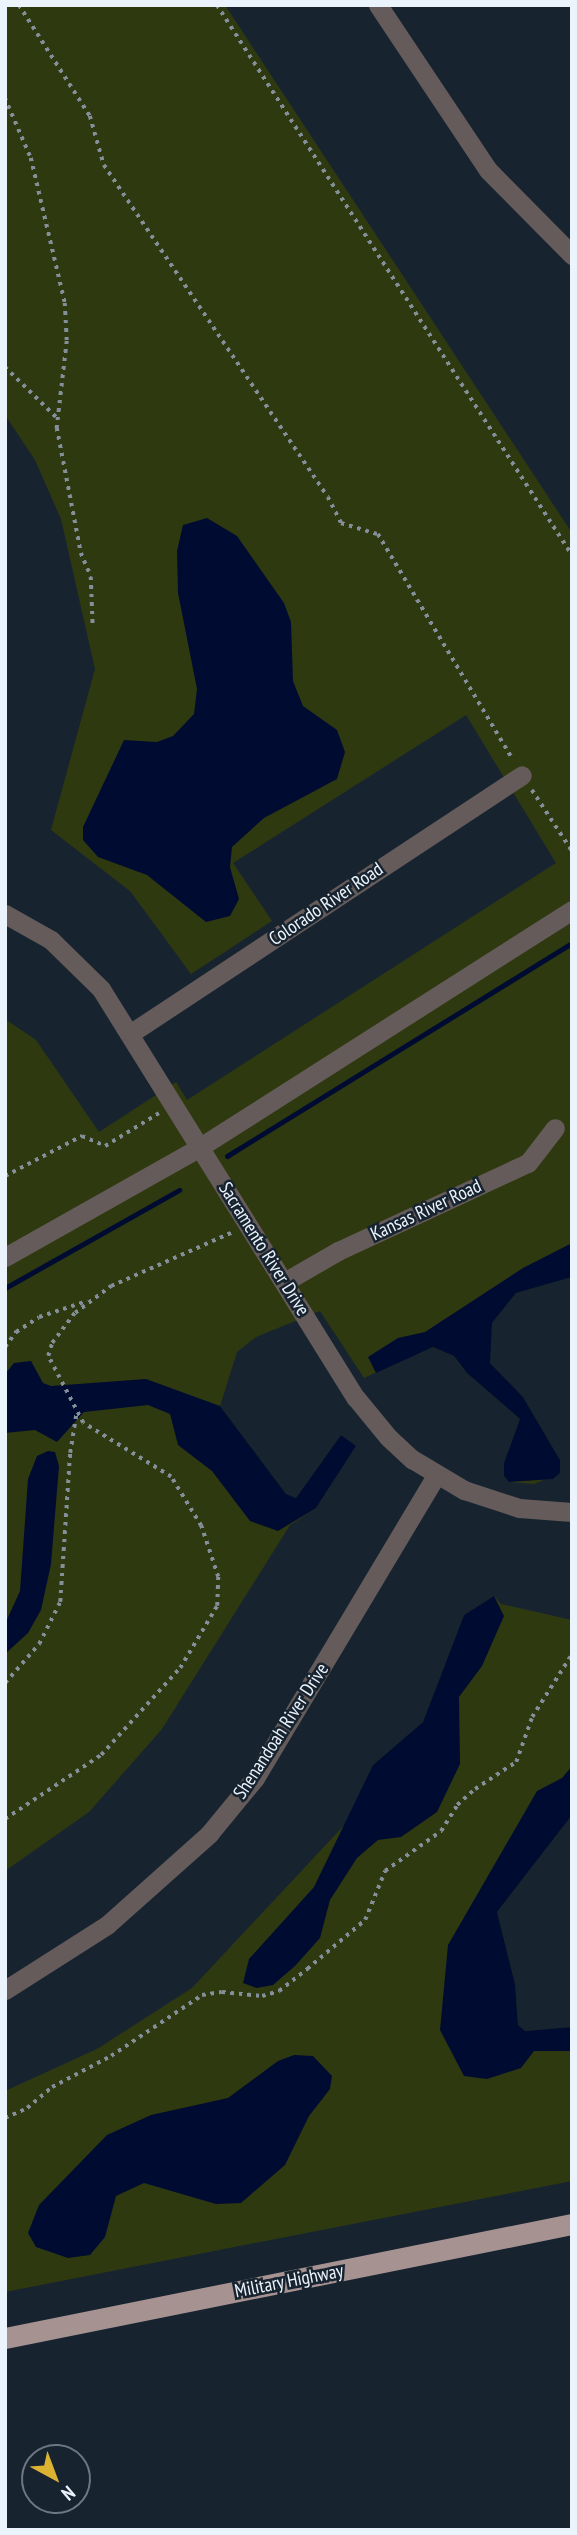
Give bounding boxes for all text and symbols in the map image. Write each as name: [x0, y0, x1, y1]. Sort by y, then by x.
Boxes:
street label: Colorado River Road: [265, 858, 387, 950]
street label: Kansas River Road: [367, 1174, 485, 1246]
street label: Sacramento River Drive: [214, 1178, 314, 1320]
street label: Shenandoah River Drive: [229, 1659, 333, 1803]
street label: Military Highway: [232, 2259, 346, 2303]
north arrow: [21, 2444, 91, 2514]
text: N: [57, 2481, 80, 2506]

